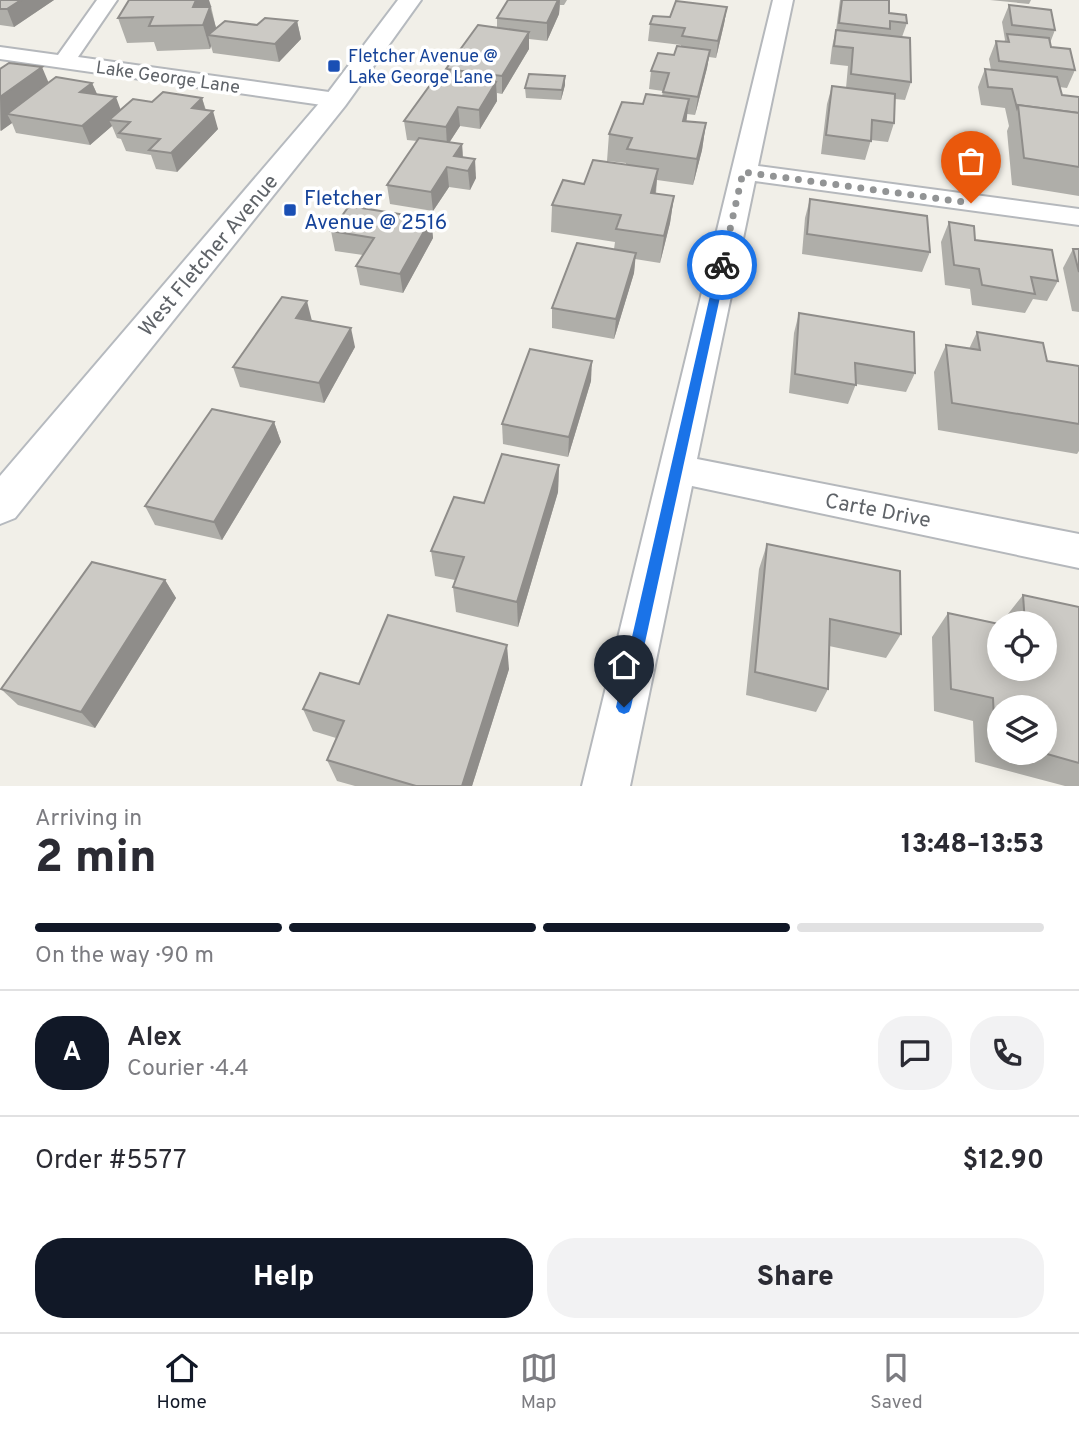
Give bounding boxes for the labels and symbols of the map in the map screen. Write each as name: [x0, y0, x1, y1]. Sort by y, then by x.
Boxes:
place label: Fletcher Avenue @ Lake George Lane: [348, 46, 498, 90]
street label: Lake George Lane: [94, 57, 241, 100]
marker: Fletcher Avenue @ Lake George Lane: [326, 58, 342, 74]
pin: [941, 131, 1001, 203]
street label: West Fletcher Avenue: [133, 169, 285, 343]
place label: Fletcher Avenue @ 2516: [304, 186, 447, 237]
marker: Fletcher Avenue @ 2516: [282, 202, 298, 218]
courier: [687, 230, 757, 300]
street label: Carte Drive: [823, 488, 933, 535]
pin: [594, 635, 654, 707]

